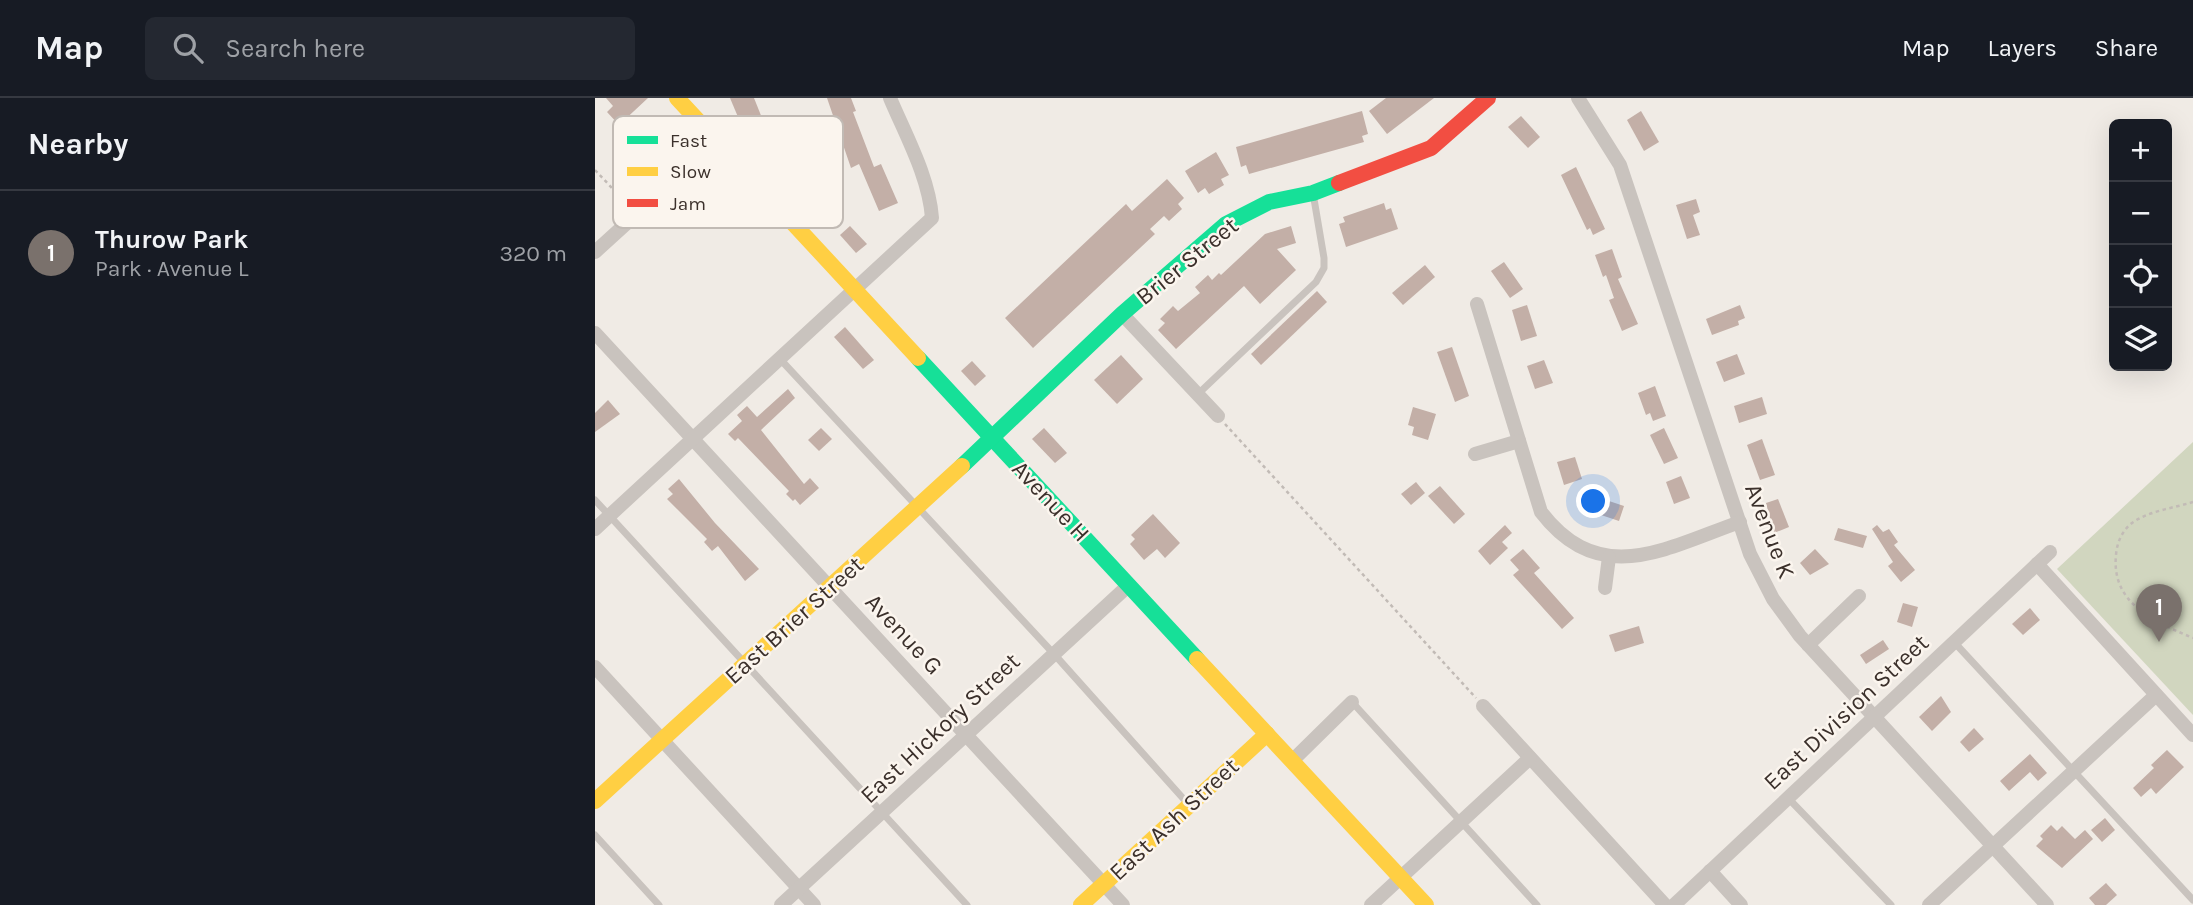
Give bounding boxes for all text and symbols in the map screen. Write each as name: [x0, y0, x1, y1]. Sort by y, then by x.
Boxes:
search box: [145, 17, 635, 80]
text: Map: [35, 29, 103, 67]
icon: search: [169, 29, 207, 67]
text: Search here: [225, 33, 365, 64]
text: Map: [1902, 34, 1950, 62]
text: Layers: [1988, 34, 2057, 62]
text: Share: [2095, 34, 2158, 62]
legend: [613, 116, 843, 228]
map controls: [2109, 119, 2172, 371]
button: +: [2109, 119, 2172, 182]
text: Nearby: [28, 126, 128, 162]
text: Fast: [670, 130, 707, 152]
text: Slow: [670, 161, 711, 183]
button: −: [2109, 182, 2172, 245]
text: Jam: [670, 193, 706, 215]
street label: Brier Street: [1130, 211, 1244, 311]
text: Thurow Park: [95, 224, 248, 255]
text: 1: [47, 240, 55, 267]
text: 320 m: [499, 240, 567, 267]
button: locate: [2109, 245, 2172, 308]
text: Park · Avenue L: [95, 255, 249, 282]
button: layers: [2109, 308, 2172, 371]
street label: Avenue H: [1006, 455, 1096, 547]
street label: Avenue K: [1739, 480, 1801, 583]
your location: [1576, 484, 1610, 518]
street label: East Brier Street: [719, 550, 869, 690]
pin: 1: [2136, 584, 2182, 642]
street label: Avenue G: [860, 588, 948, 680]
street label: East Division Street: [1758, 628, 1934, 796]
street label: East Hickory Street: [855, 647, 1025, 809]
street label: East Ash Street: [1104, 752, 1244, 886]

